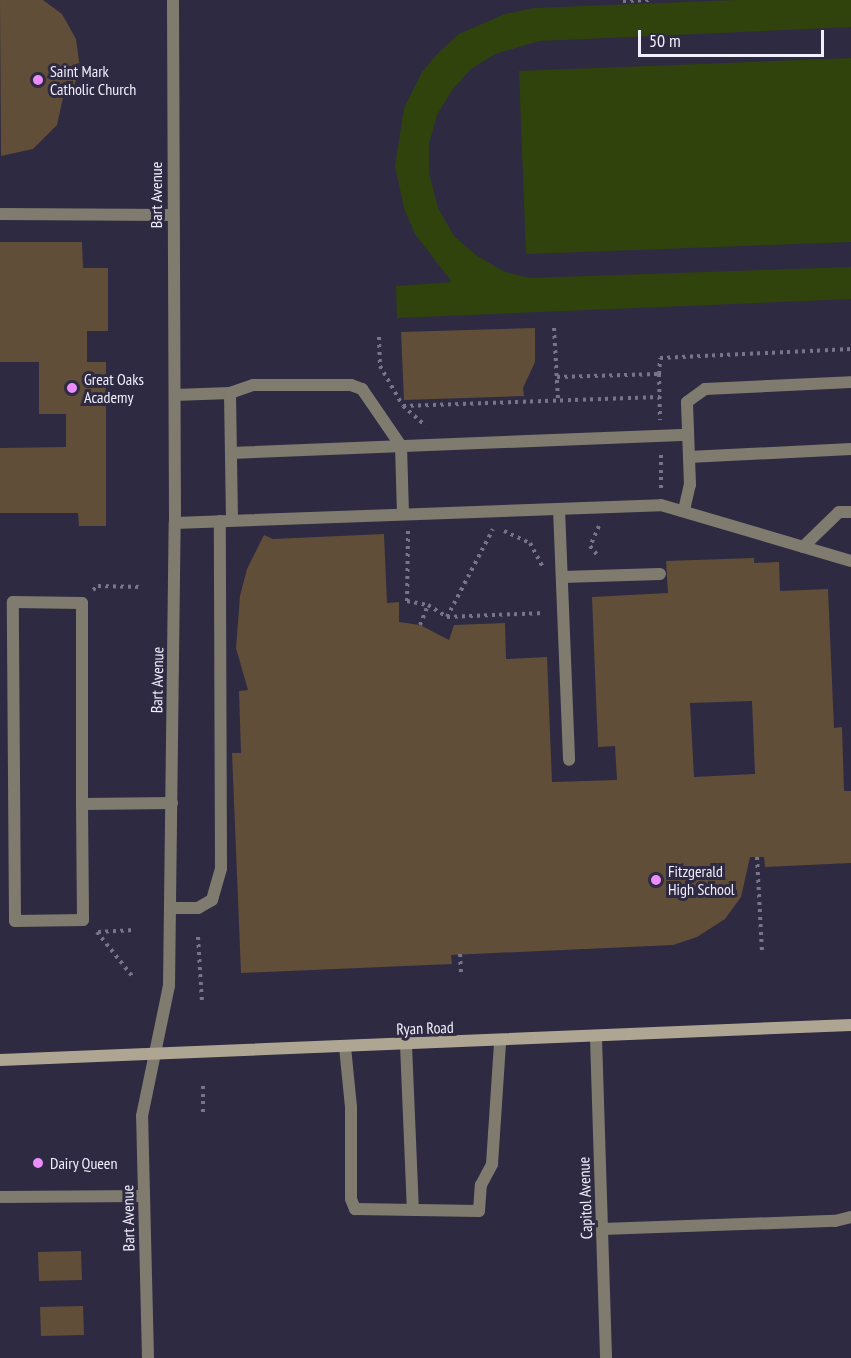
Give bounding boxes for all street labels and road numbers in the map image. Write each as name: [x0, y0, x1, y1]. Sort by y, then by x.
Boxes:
street label: Bart Avenue: [146, 162, 166, 228]
street label: Bart Avenue: [147, 646, 167, 714]
street label: Ryan Road: [396, 1017, 454, 1039]
street label: Capitol Avenue: [574, 1156, 596, 1240]
street label: Bart Avenue: [118, 1184, 138, 1252]

